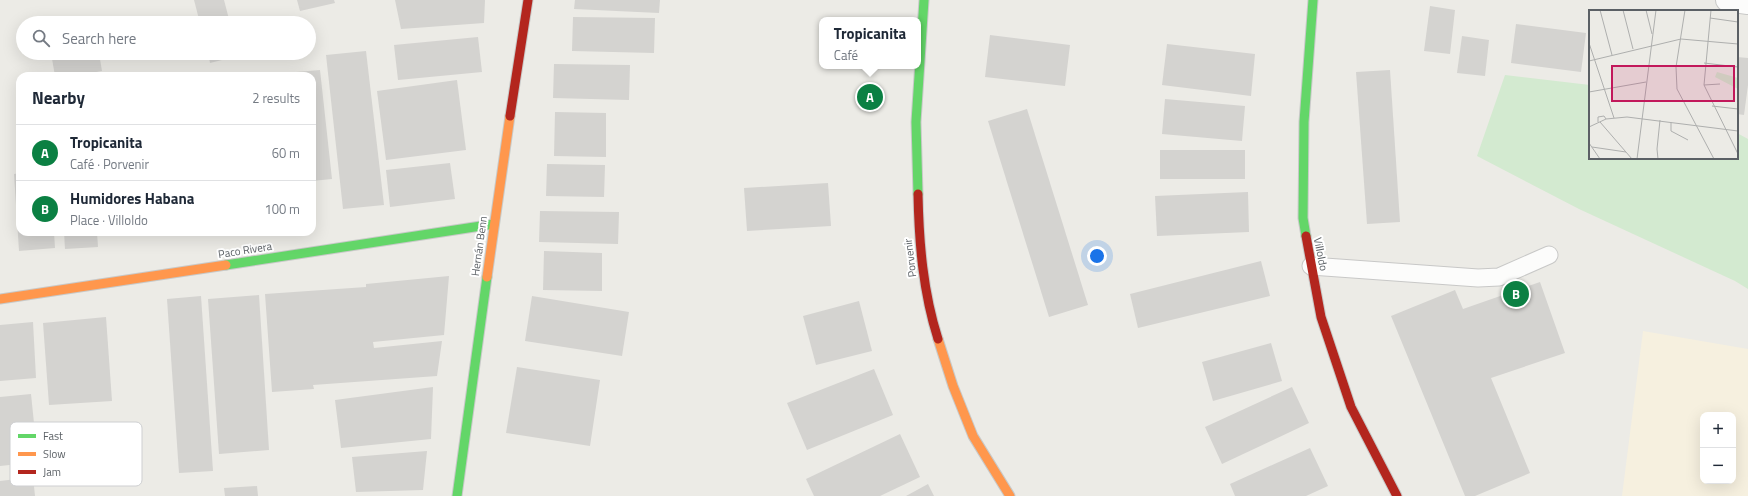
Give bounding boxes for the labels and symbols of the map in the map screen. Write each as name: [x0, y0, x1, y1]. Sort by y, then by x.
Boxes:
inset map: [1589, 10, 1738, 159]
pin: A: [857, 82, 883, 112]
street label: Hernán Benn: [467, 215, 491, 277]
street label: Villoldo: [1310, 236, 1332, 272]
street label: Paco Rivera: [217, 238, 273, 262]
street label: Porvenir: [900, 238, 920, 278]
your location: [1087, 246, 1107, 266]
pin: B: [1503, 279, 1529, 309]
legend: [10, 422, 142, 486]
text: Fast: [43, 428, 63, 444]
text: Slow: [43, 446, 66, 462]
text: Jam: [43, 464, 61, 480]

